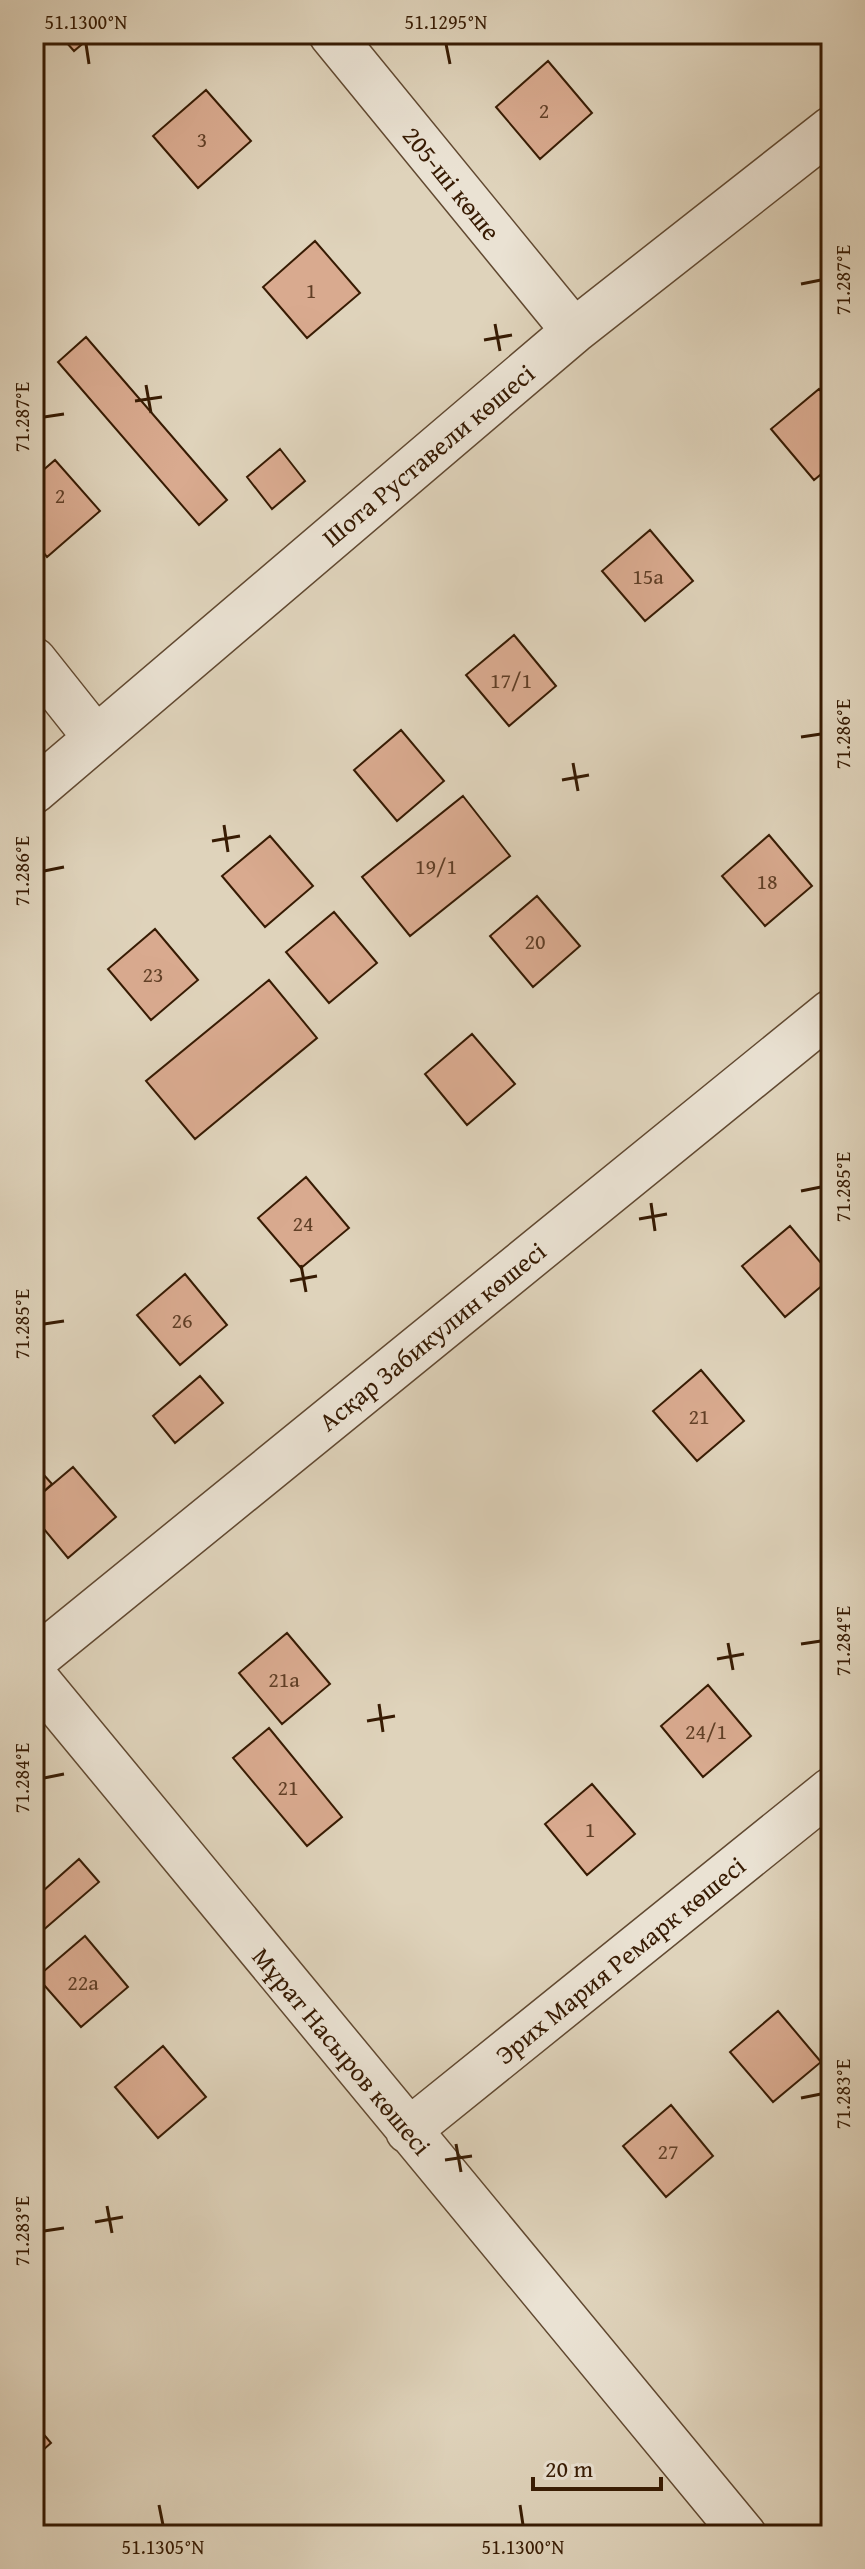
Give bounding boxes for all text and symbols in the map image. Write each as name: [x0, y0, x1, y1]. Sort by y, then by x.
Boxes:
text: 51.1300°N: [45, 7, 127, 36]
text: 51.1295°N: [405, 7, 487, 36]
house number: 2: [539, 94, 549, 126]
street label: 205-ші көше: [393, 117, 511, 249]
house number: 3: [197, 123, 207, 155]
text: 71.287°E: [828, 245, 857, 315]
house number: 1: [306, 274, 316, 306]
street label: Шота Руставели көшесі: [313, 354, 543, 556]
text: 71.287°E: [7, 382, 36, 452]
house number: 2: [55, 479, 65, 511]
house number: 15а: [632, 560, 664, 592]
house number: 17/1: [490, 664, 532, 696]
text: 71.286°E: [828, 699, 857, 769]
text: 71.286°E: [7, 836, 36, 906]
house number: 19/1: [415, 850, 457, 882]
house number: 18: [756, 865, 778, 897]
house number: 20: [524, 925, 546, 957]
house number: 23: [142, 958, 164, 990]
text: 71.285°E: [828, 1152, 857, 1222]
house number: 24: [292, 1207, 314, 1239]
street label: Асқар Забикулин көшесі: [310, 1232, 554, 1440]
text: 71.285°E: [7, 1289, 36, 1359]
house number: 26: [171, 1304, 193, 1336]
house number: 21: [688, 1400, 710, 1432]
text: 71.284°E: [828, 1606, 857, 1676]
house number: 21а: [268, 1663, 300, 1695]
house number: 24/1: [685, 1715, 727, 1747]
text: 71.284°E: [7, 1743, 36, 1813]
house number: 21: [277, 1771, 299, 1803]
house number: 1: [585, 1813, 595, 1845]
street label: Эрих Мария Ремарк көшесі: [486, 1846, 754, 2074]
street label: Мұрат Насыров көшесі: [243, 1938, 441, 2164]
house number: 22а: [67, 1966, 99, 1998]
text: 71.283°E: [828, 2059, 857, 2129]
house number: 27: [657, 2135, 679, 2167]
text: 71.283°E: [7, 2196, 36, 2266]
scale bar: [533, 2441, 661, 2491]
text: 20 m: [545, 2451, 593, 2486]
text: 51.1305°N: [122, 2532, 204, 2561]
text: 51.1300°N: [482, 2532, 564, 2561]

